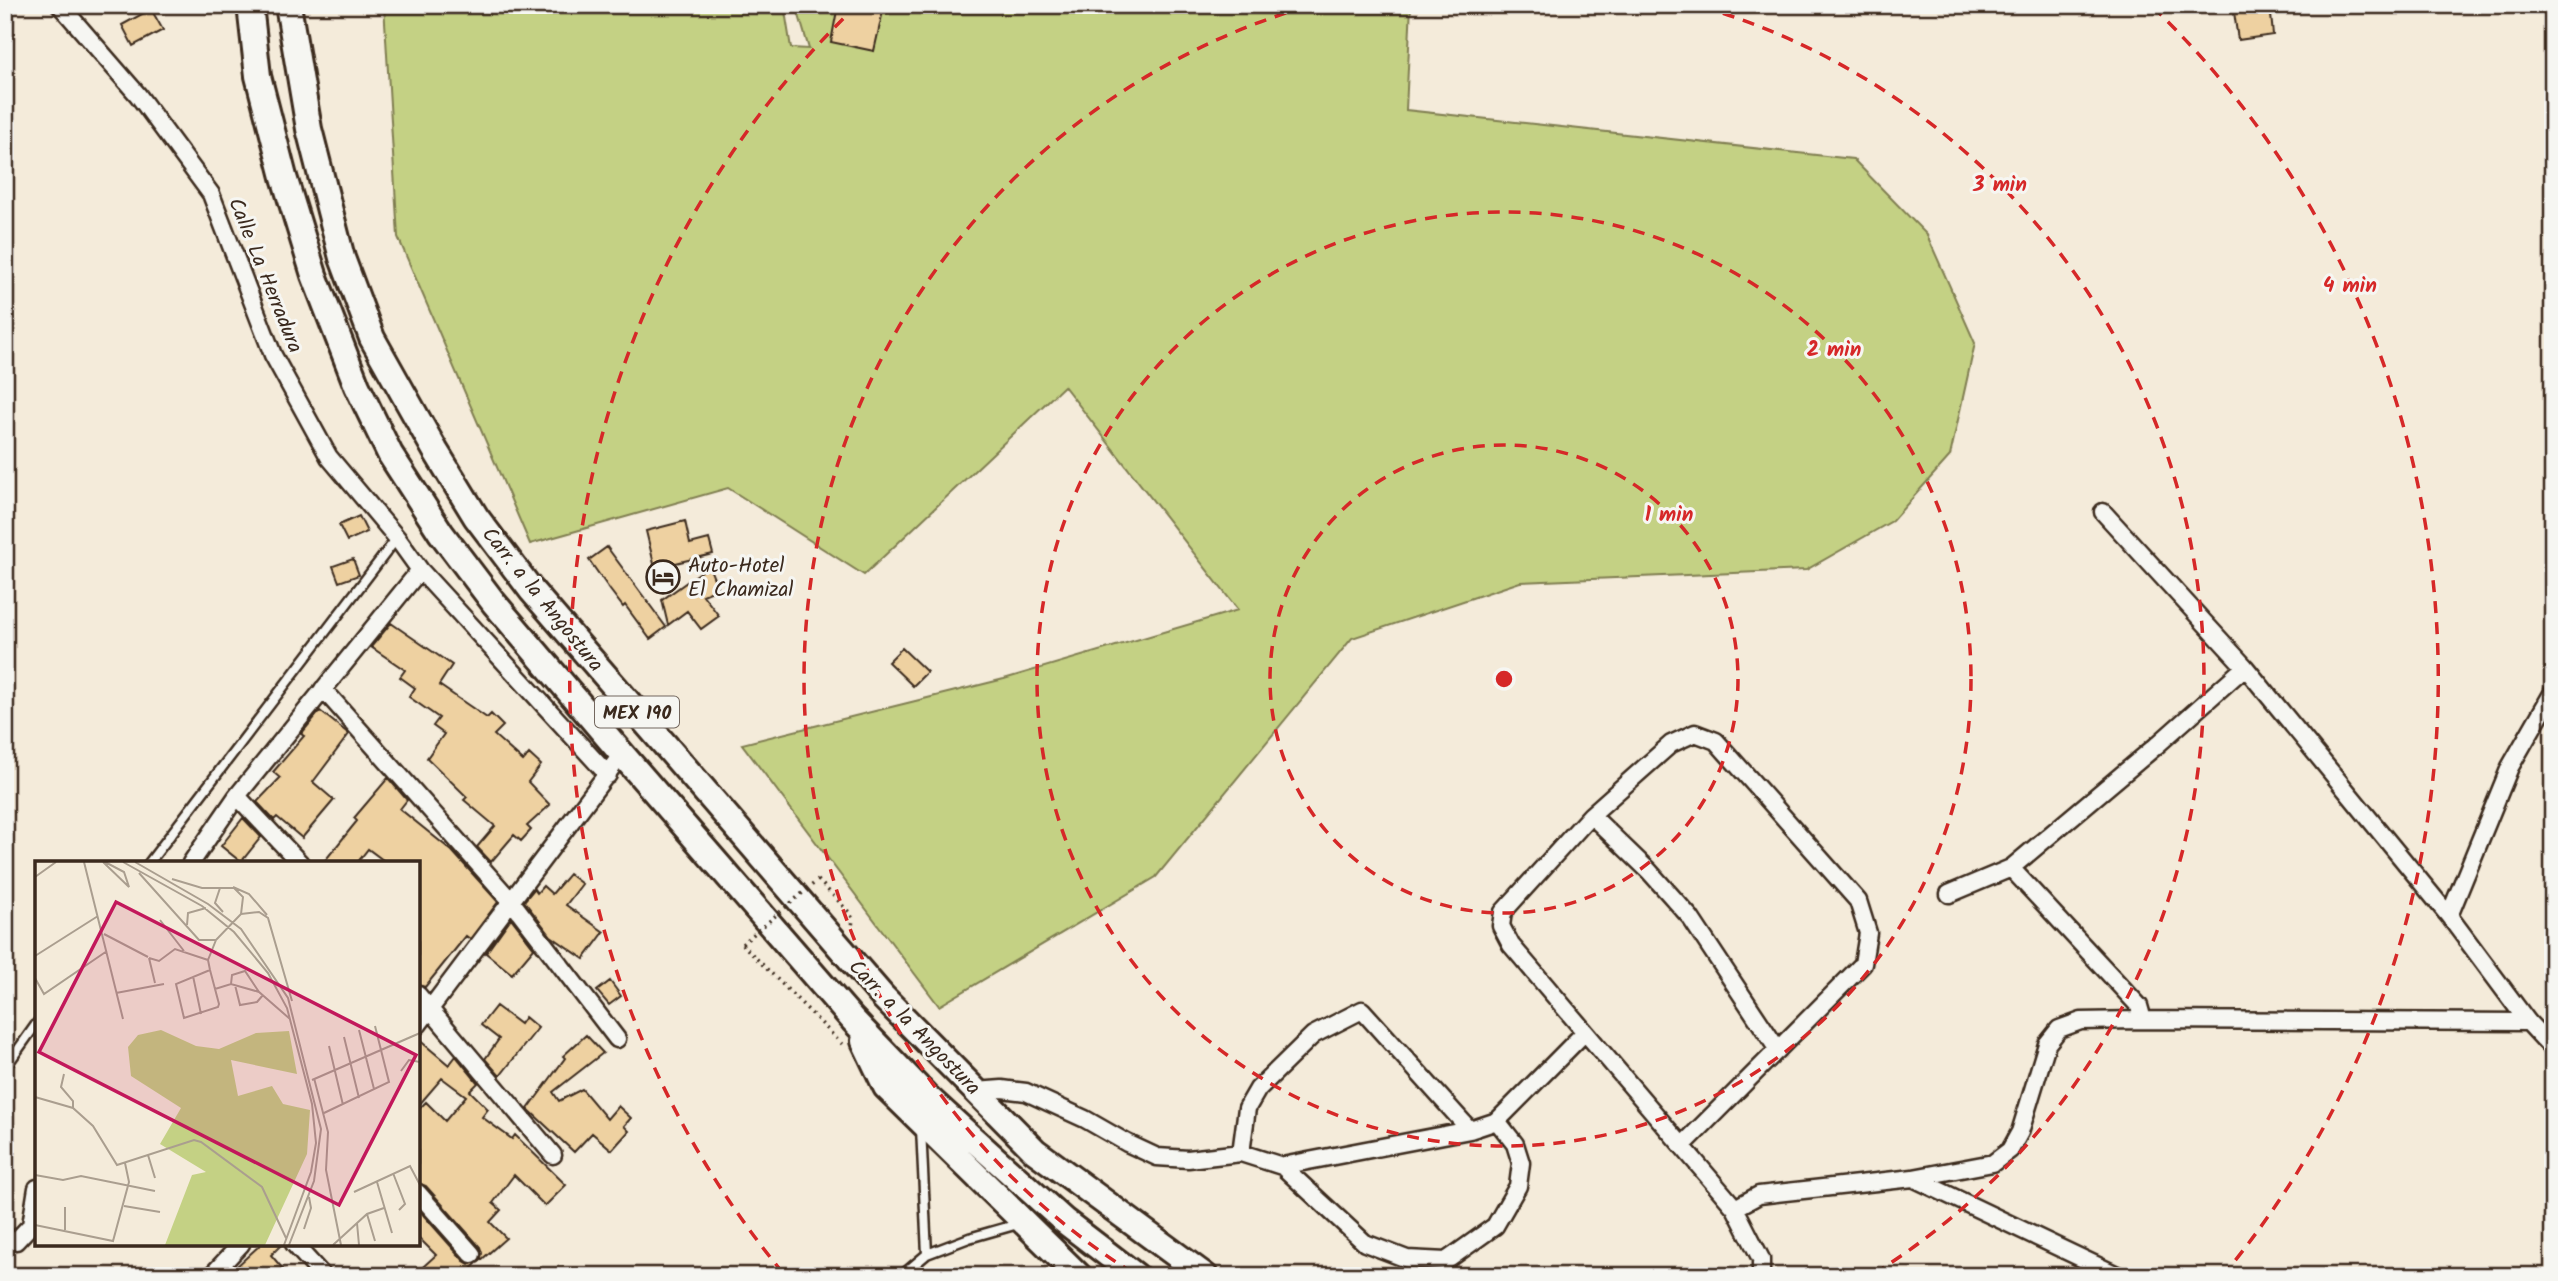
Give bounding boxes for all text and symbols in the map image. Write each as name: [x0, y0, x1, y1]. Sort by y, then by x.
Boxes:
text: 3 min: [1972, 169, 2027, 202]
street label: Calle La Herradura: [218, 193, 311, 358]
text: 4 min: [2323, 270, 2377, 303]
text: 2 min: [1807, 334, 1861, 367]
text: 1 min: [1645, 499, 1693, 532]
street label: Carr. a la Angostura: [473, 520, 611, 680]
place label: Auto-Hotel El Chamizal: [688, 550, 793, 607]
hotel icon: Auto-Hotel El Chamizal: [644, 558, 682, 596]
centre of rings: [1492, 667, 1516, 691]
road number: MEX 190: [595, 696, 679, 727]
inset map: [35, 861, 420, 1246]
street label: Carr. a la Angostura: [840, 952, 988, 1104]

